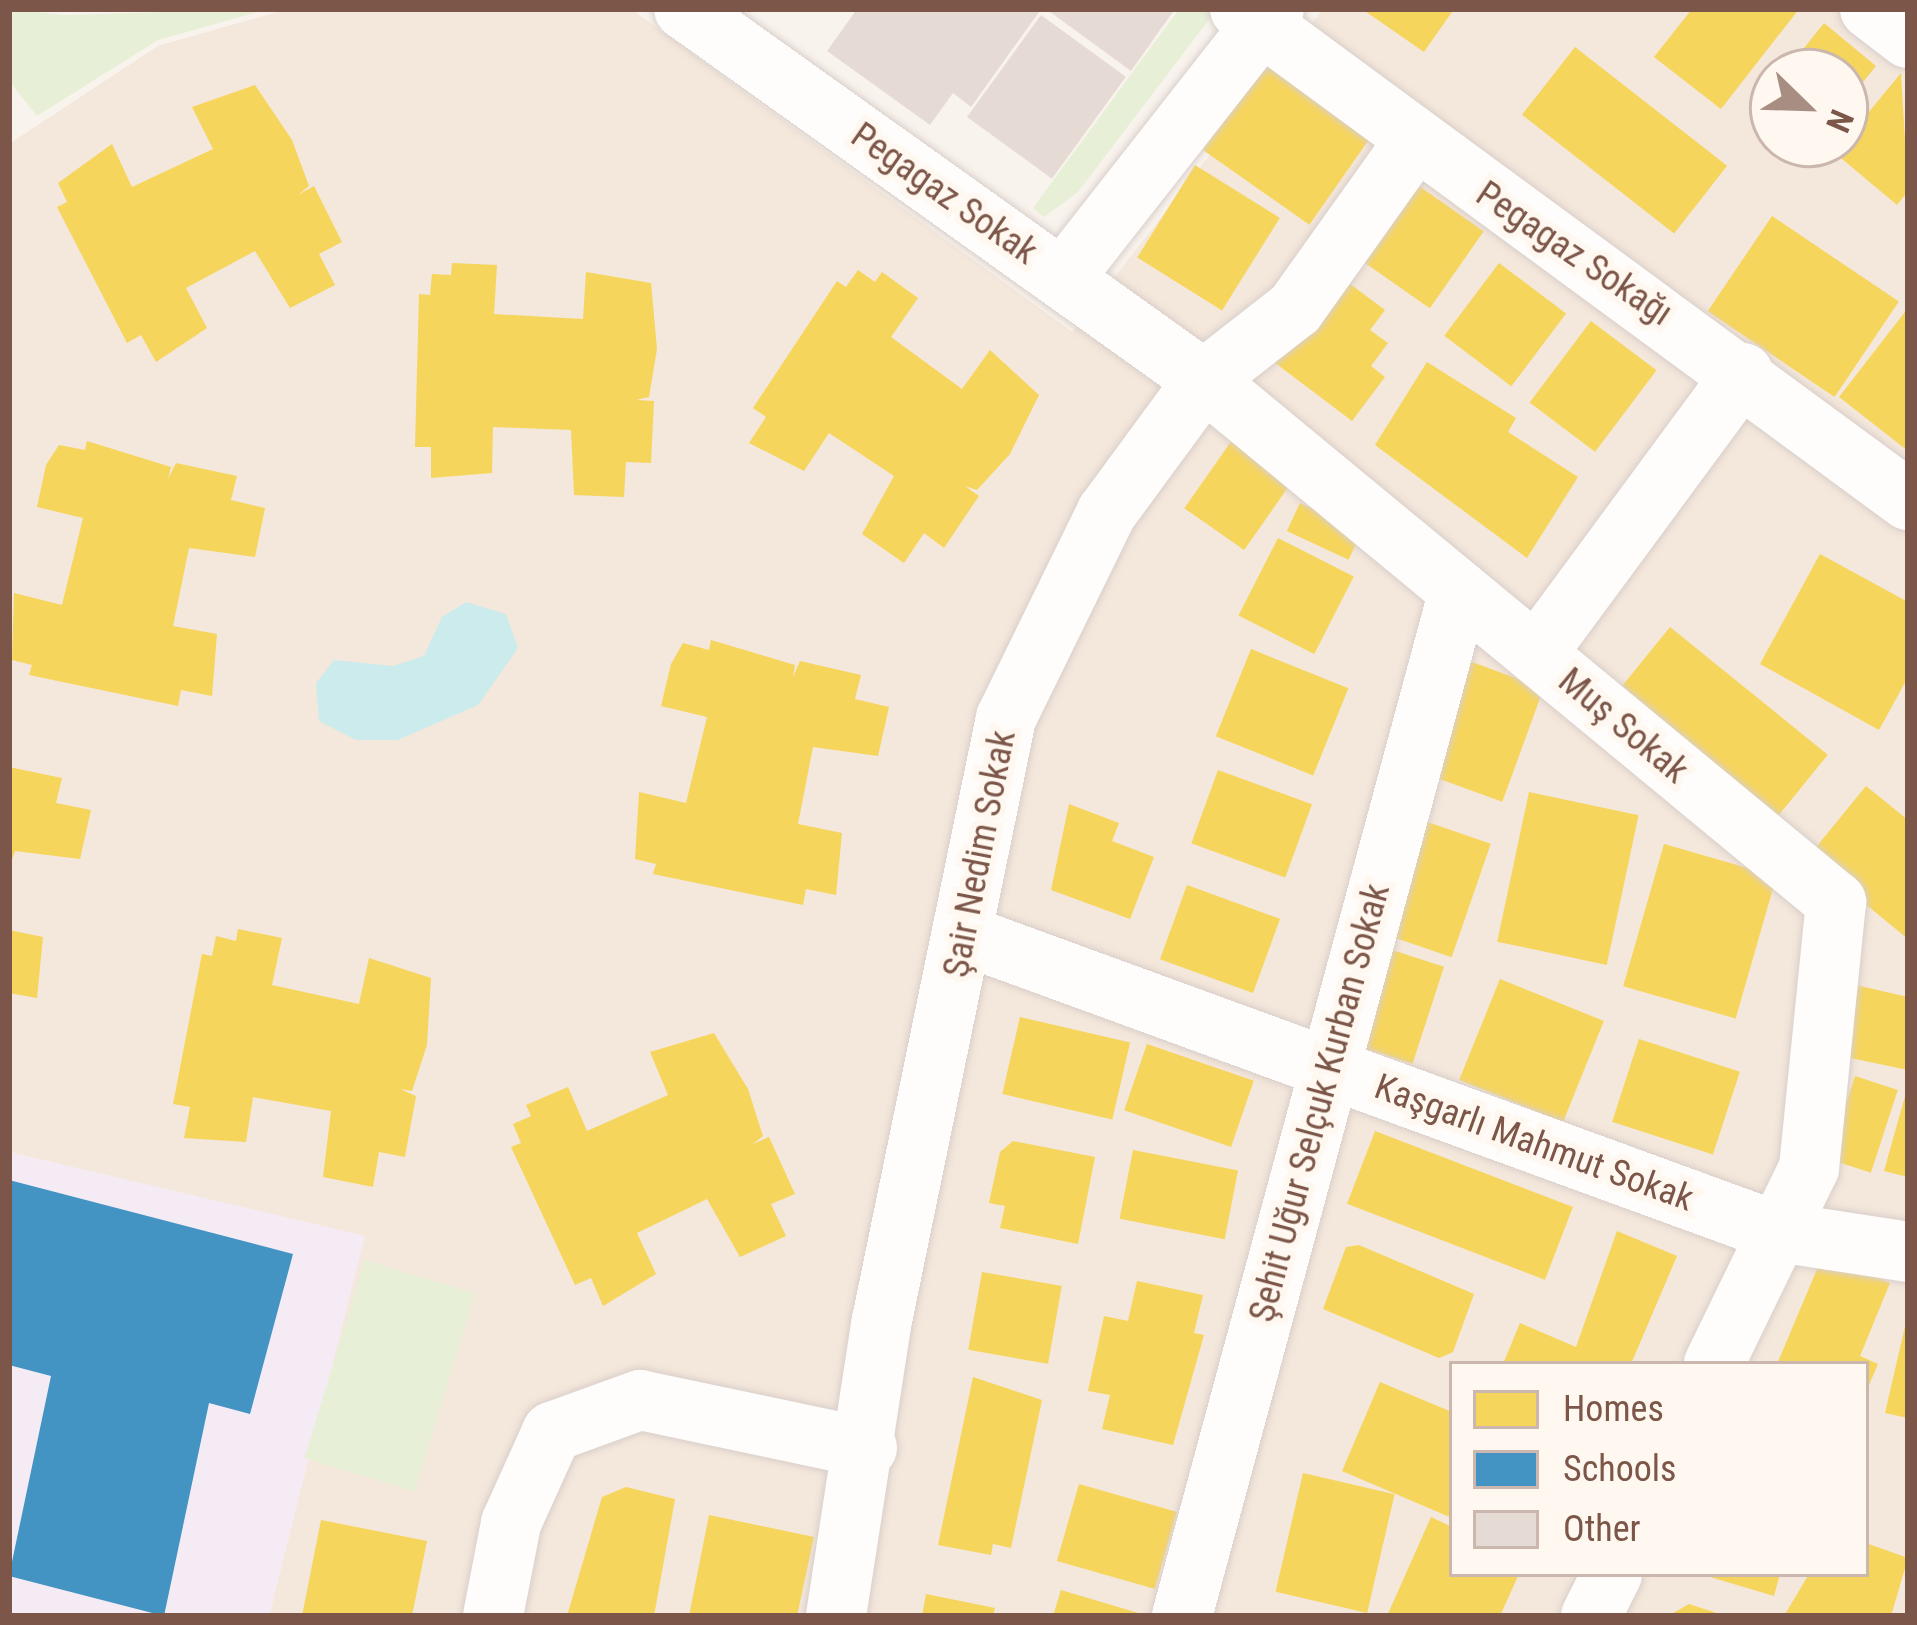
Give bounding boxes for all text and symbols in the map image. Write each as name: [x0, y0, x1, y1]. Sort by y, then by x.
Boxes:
north arrow: [1749, 48, 1869, 168]
text: N: [1818, 104, 1862, 138]
street label: Pegagaz Sokak: [843, 114, 1045, 274]
street label: Pegagaz Sokağı: [1468, 173, 1680, 335]
street label: Muş Sokak: [1549, 659, 1697, 793]
street label: Şair Nedim Sokak: [935, 727, 1025, 981]
street label: Şehit Uğur Selçuk Kurban Sokak: [1241, 879, 1399, 1327]
street label: Kaşgarlı Mahmut Sokak: [1369, 1065, 1699, 1221]
legend: [1449, 1361, 1869, 1577]
text: Homes: [1563, 1388, 1664, 1430]
text: Schools: [1563, 1448, 1677, 1490]
text: Other: [1563, 1508, 1641, 1550]

